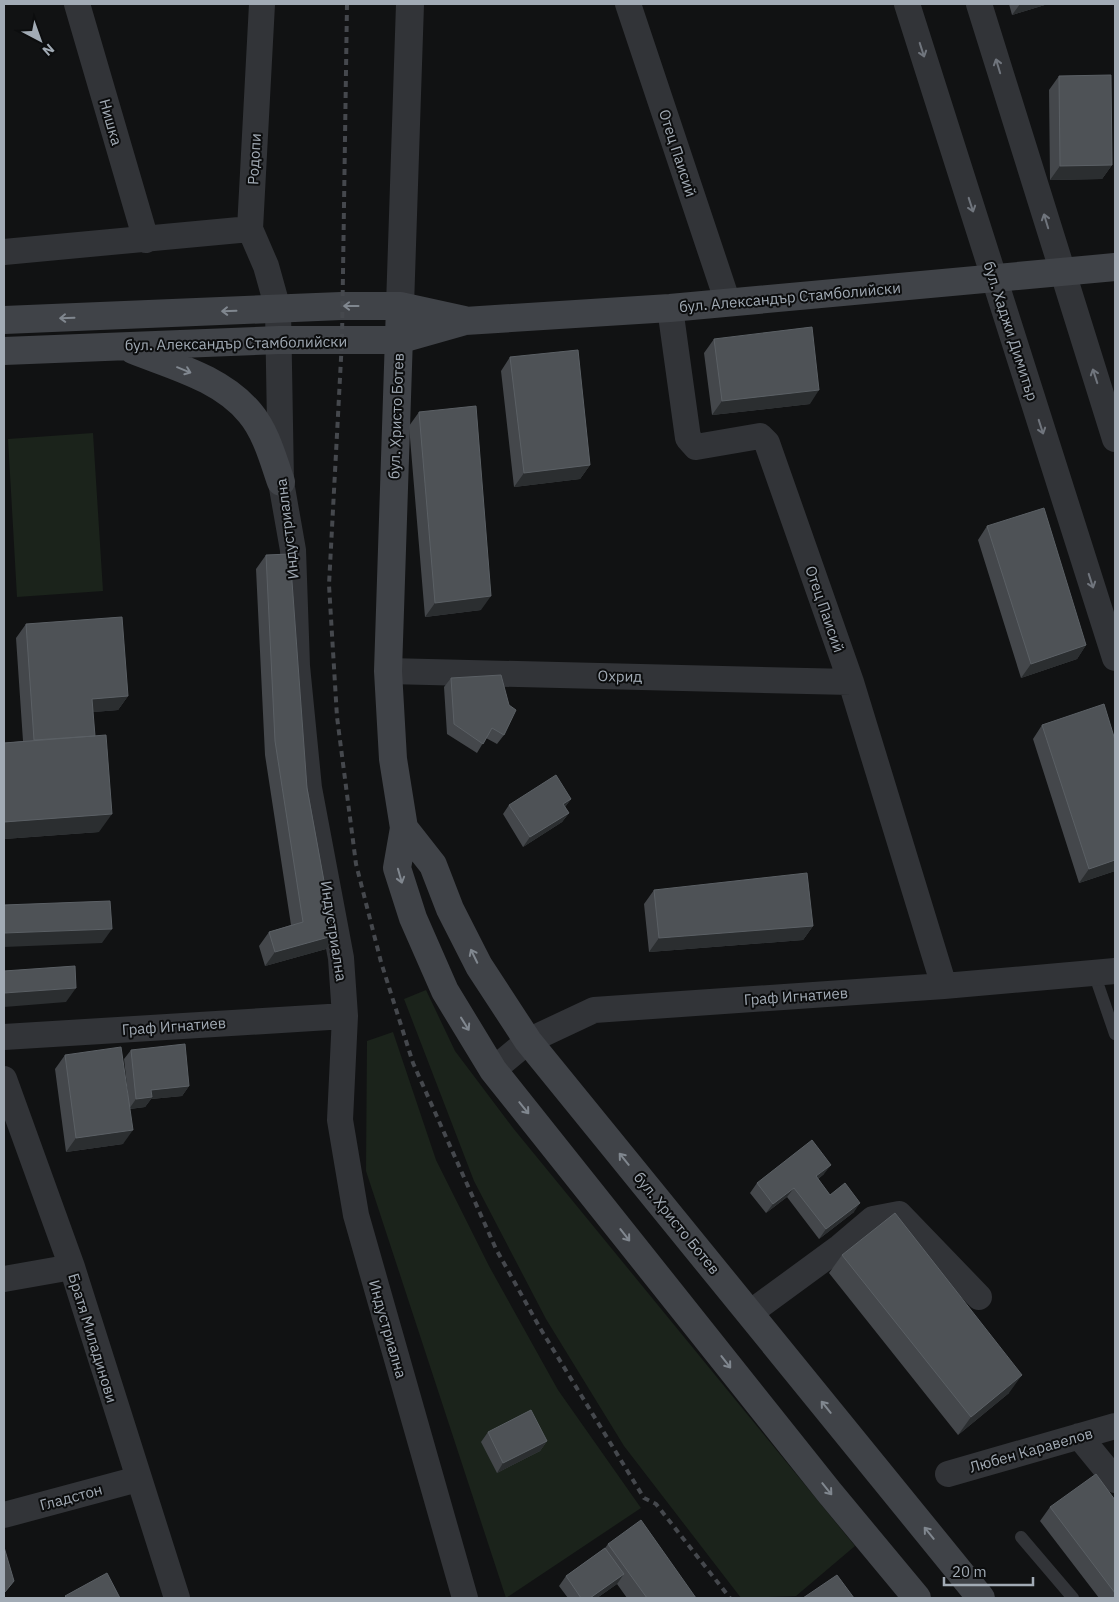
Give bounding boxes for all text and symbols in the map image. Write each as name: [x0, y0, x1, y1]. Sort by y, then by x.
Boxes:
north arrow: [15, 15, 65, 65]
text: N: [39, 40, 58, 60]
one-way arrow: [917, 42, 927, 58]
one-way arrow: [993, 58, 1002, 74]
street label: Нишка: [95, 97, 127, 147]
street label: Отец Паисий: [655, 107, 701, 199]
street label: Родопи: [243, 133, 265, 185]
one-way arrow: [966, 197, 976, 213]
one-way arrow: [1041, 213, 1051, 229]
street label: бул. Хаджи Димитър: [979, 259, 1043, 403]
street label: бул. Александър Стамболийски: [678, 278, 902, 316]
one-way arrow: [343, 301, 360, 311]
one-way arrow: [221, 307, 237, 316]
one-way arrow: [59, 313, 75, 322]
street label: бул. Александър Стамболийски: [125, 332, 347, 354]
street label: бул. Христо Ботев: [384, 353, 408, 479]
one-way arrow: [176, 366, 191, 375]
one-way arrow: [1090, 368, 1100, 384]
one-way arrow: [1037, 418, 1047, 434]
street label: Индустриална: [271, 478, 303, 580]
street label: Отец Паисий: [801, 563, 849, 655]
one-way arrow: [1087, 573, 1096, 589]
street label: Охрид: [597, 666, 643, 686]
one-way arrow: [395, 868, 405, 884]
street label: Индустриална: [317, 880, 351, 982]
one-way arrow: [469, 948, 479, 963]
street label: Граф Игнатиев: [743, 983, 849, 1009]
street label: Граф Игнатиев: [121, 1013, 227, 1039]
one-way arrow: [461, 1016, 471, 1030]
one-way arrow: [518, 1101, 529, 1114]
one-way arrow: [619, 1153, 630, 1166]
street label: бул. Христо Ботев: [630, 1168, 724, 1278]
one-way arrow: [620, 1228, 631, 1241]
street label: Братя Миладинови: [64, 1271, 122, 1405]
street label: Индустриална: [365, 1278, 411, 1380]
one-way arrow: [721, 1355, 732, 1368]
one-way arrow: [821, 1401, 832, 1414]
street label: Любен Каравелов: [967, 1423, 1095, 1477]
street label: Гладстон: [38, 1480, 104, 1514]
one-way arrow: [822, 1482, 833, 1495]
one-way arrow: [923, 1527, 934, 1540]
scale bar: [944, 1554, 1033, 1586]
text: 20 m: [952, 1562, 987, 1581]

